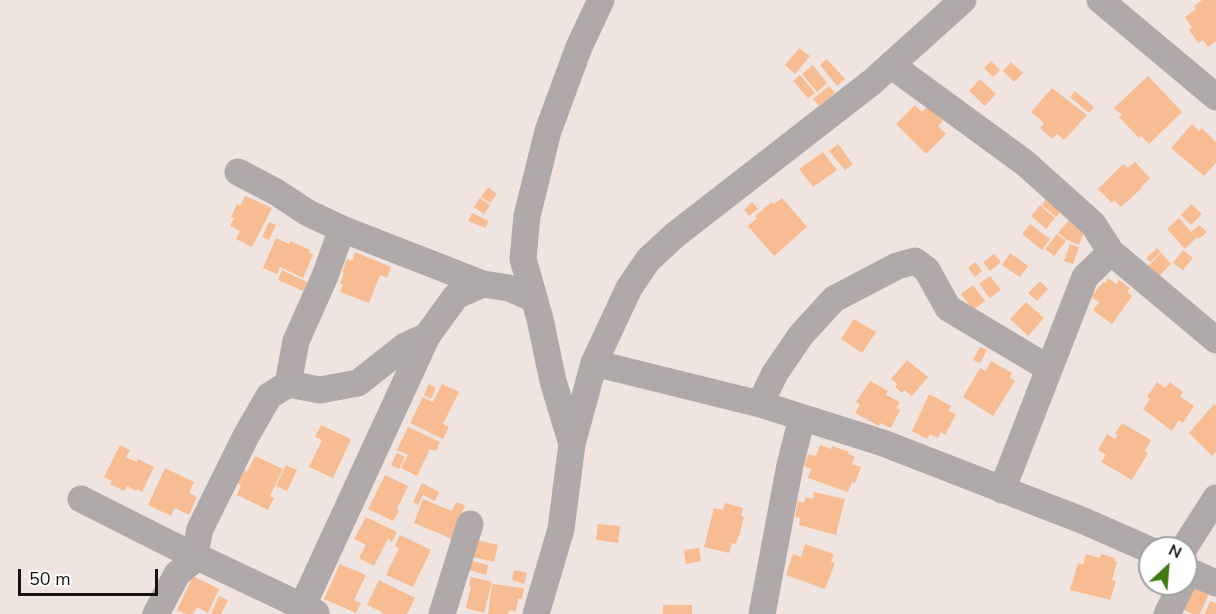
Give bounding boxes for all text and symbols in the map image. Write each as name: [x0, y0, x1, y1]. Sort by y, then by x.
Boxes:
north arrow: [1138, 536, 1198, 596]
text: N: [1165, 539, 1185, 564]
scale bar: [21, 557, 160, 595]
text: 50 m: [29, 567, 71, 591]

